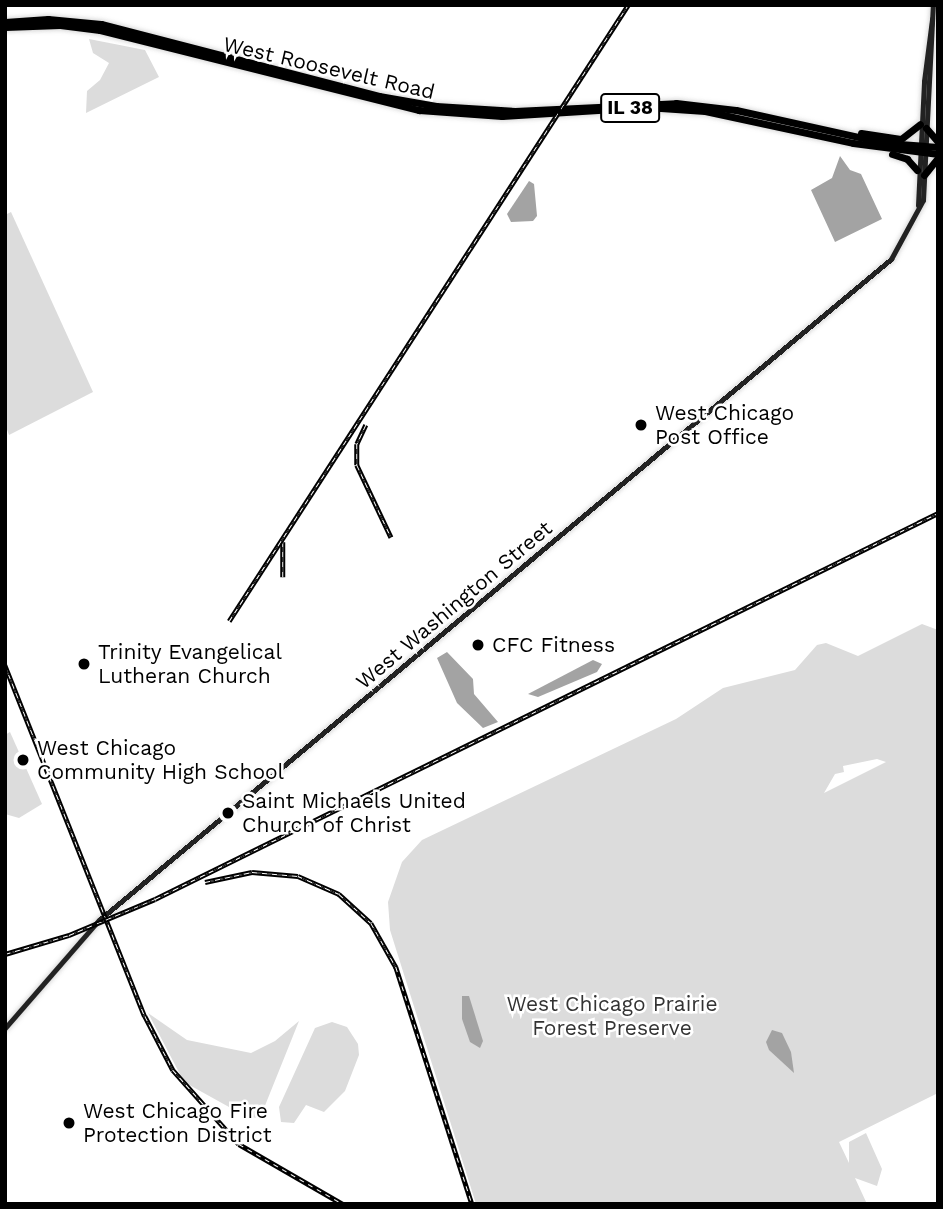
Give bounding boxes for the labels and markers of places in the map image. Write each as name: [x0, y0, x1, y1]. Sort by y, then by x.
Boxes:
place label: West Chicago Post Office: [655, 400, 794, 450]
marker: West Chicago Post Office: [633, 417, 649, 433]
place label: CFC Fitness: [492, 632, 615, 658]
marker: CFC Fitness: [470, 637, 486, 653]
place label: Trinity Evangelical Lutheran Church: [98, 639, 282, 689]
marker: Trinity Evangelical Lutheran Church: [76, 656, 92, 672]
place label: West Chicago Community High School: [37, 735, 285, 785]
marker: West Chicago Community High School: [15, 752, 31, 768]
place label: Saint Michaels United Church of Christ: [242, 788, 466, 838]
marker: Saint Michaels United Church of Christ: [220, 805, 236, 821]
place label: West Chicago Fire Protection District: [83, 1098, 271, 1148]
marker: West Chicago Fire Protection District: [61, 1115, 77, 1131]

